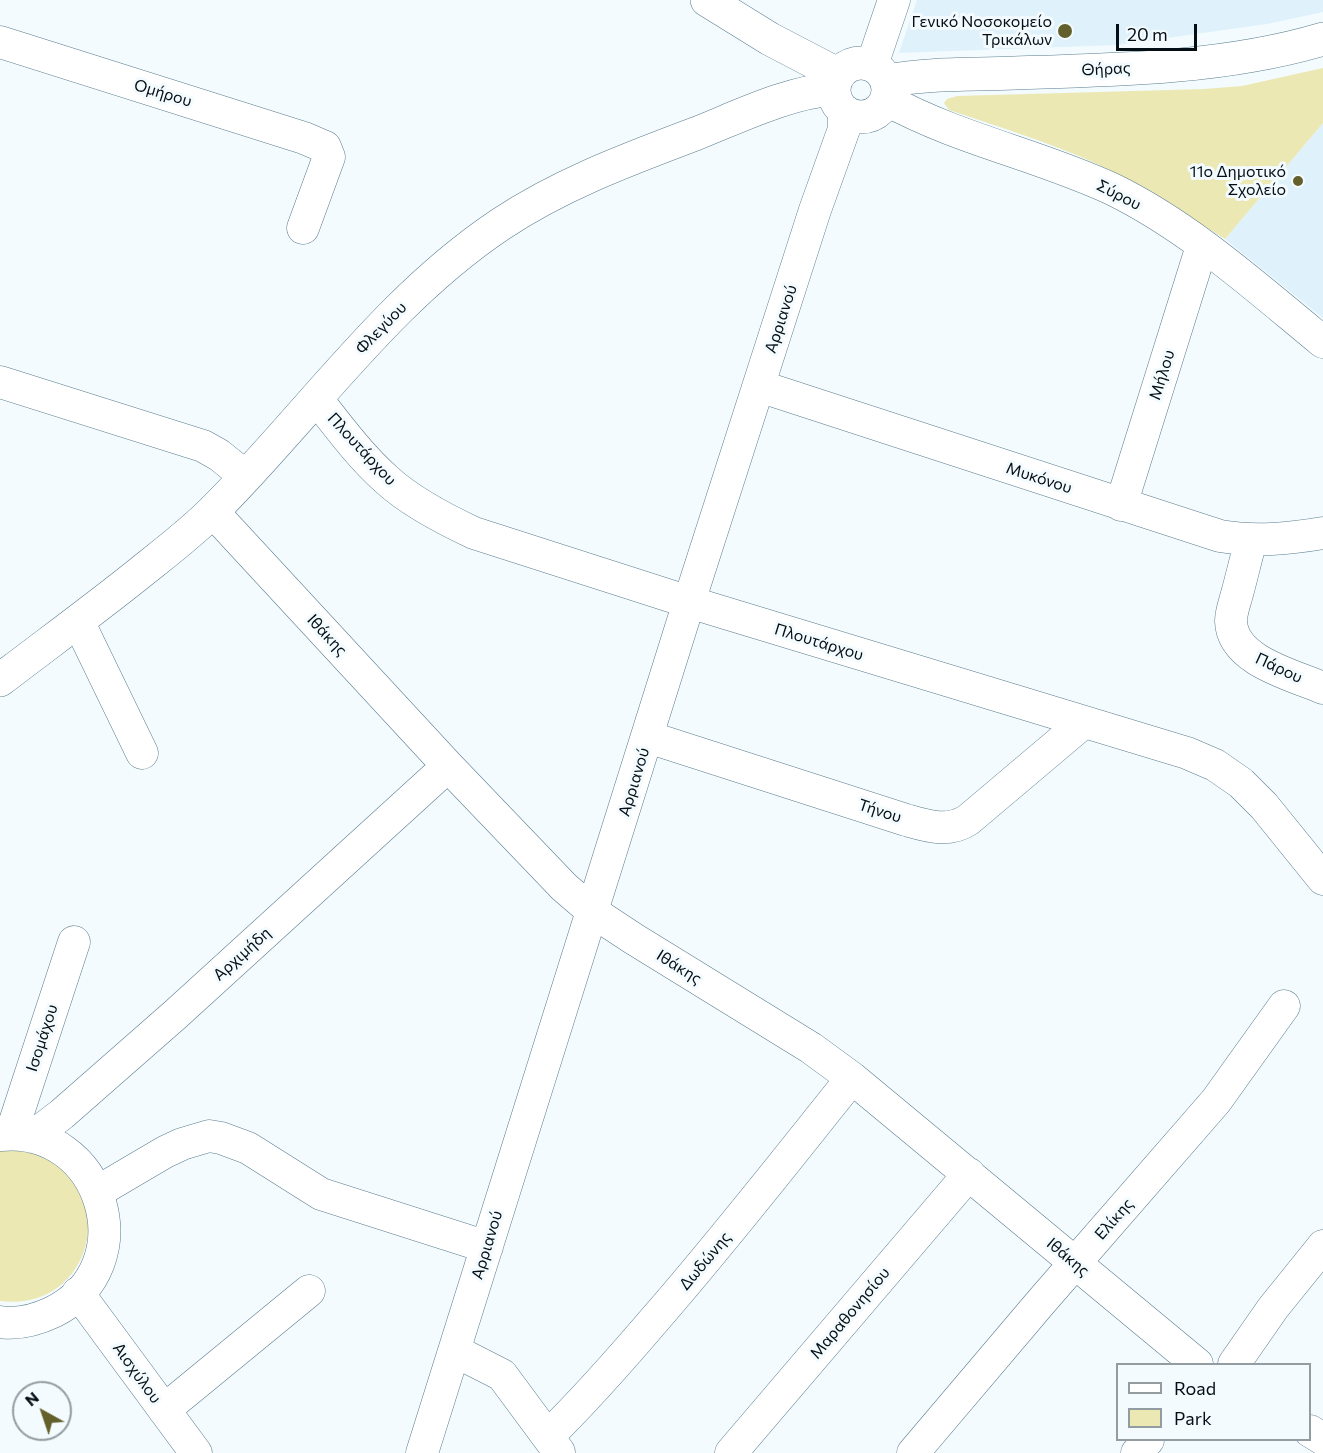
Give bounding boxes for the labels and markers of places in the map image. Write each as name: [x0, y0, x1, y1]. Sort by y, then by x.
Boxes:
place label: Γενικό Νοσοκομείο Τρικάλων: [912, 12, 1052, 50]
marker: Γενικό Νοσοκομείο Τρικάλων: [1056, 22, 1074, 40]
place label: 11ο Δημοτικό Σχολείο: [1190, 162, 1286, 200]
marker: 11ο Δημοτικό Σχολείο: [1291, 174, 1305, 188]

